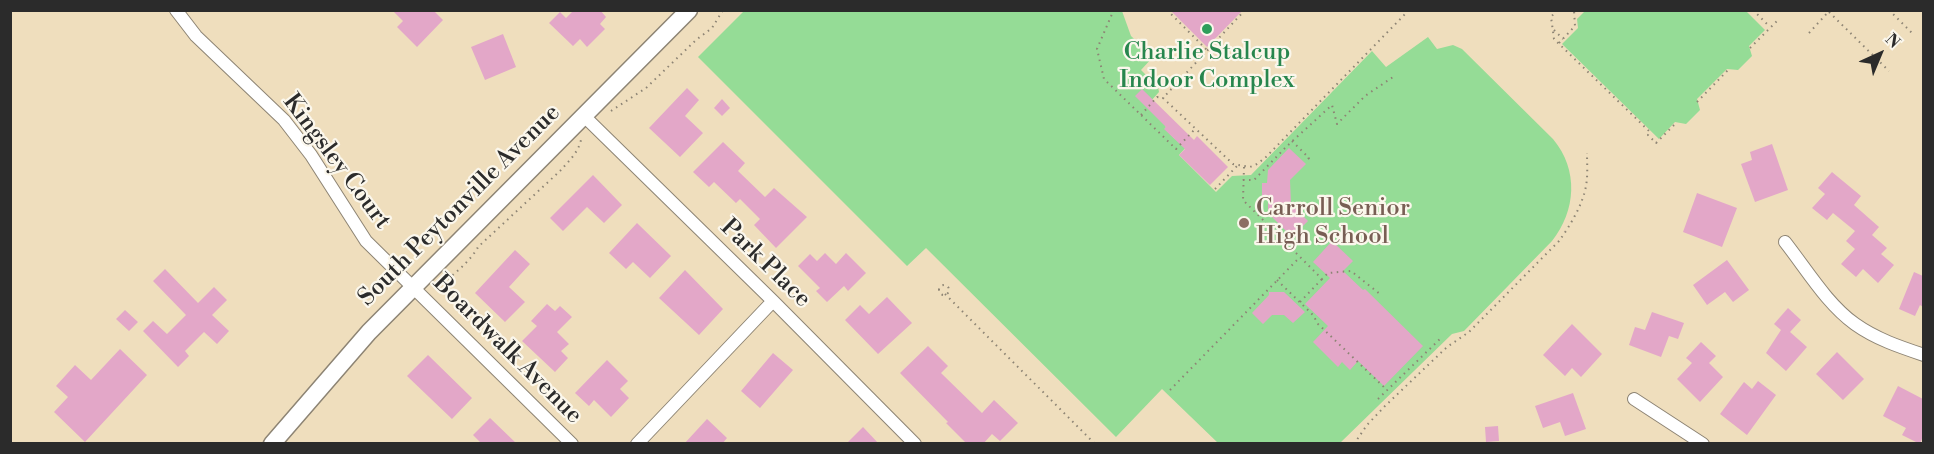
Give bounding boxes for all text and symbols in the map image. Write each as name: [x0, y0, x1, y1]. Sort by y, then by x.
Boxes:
marker: Charlie Stalcup Indoor Complex: [1200, 22, 1214, 36]
north arrow: [1850, 24, 1910, 84]
text: N: [1881, 29, 1904, 53]
place label: Charlie Stalcup Indoor Complex: [1119, 39, 1295, 95]
street label: Kingsley Court: [276, 89, 396, 235]
street label: South Peytonville Avenue: [353, 99, 567, 313]
place label: Carroll Senior High School: [1256, 195, 1410, 251]
street label: Park Place: [714, 214, 816, 314]
marker: Carroll Senior High School: [1237, 216, 1251, 230]
street label: Boardwalk Avenue: [426, 269, 588, 431]

